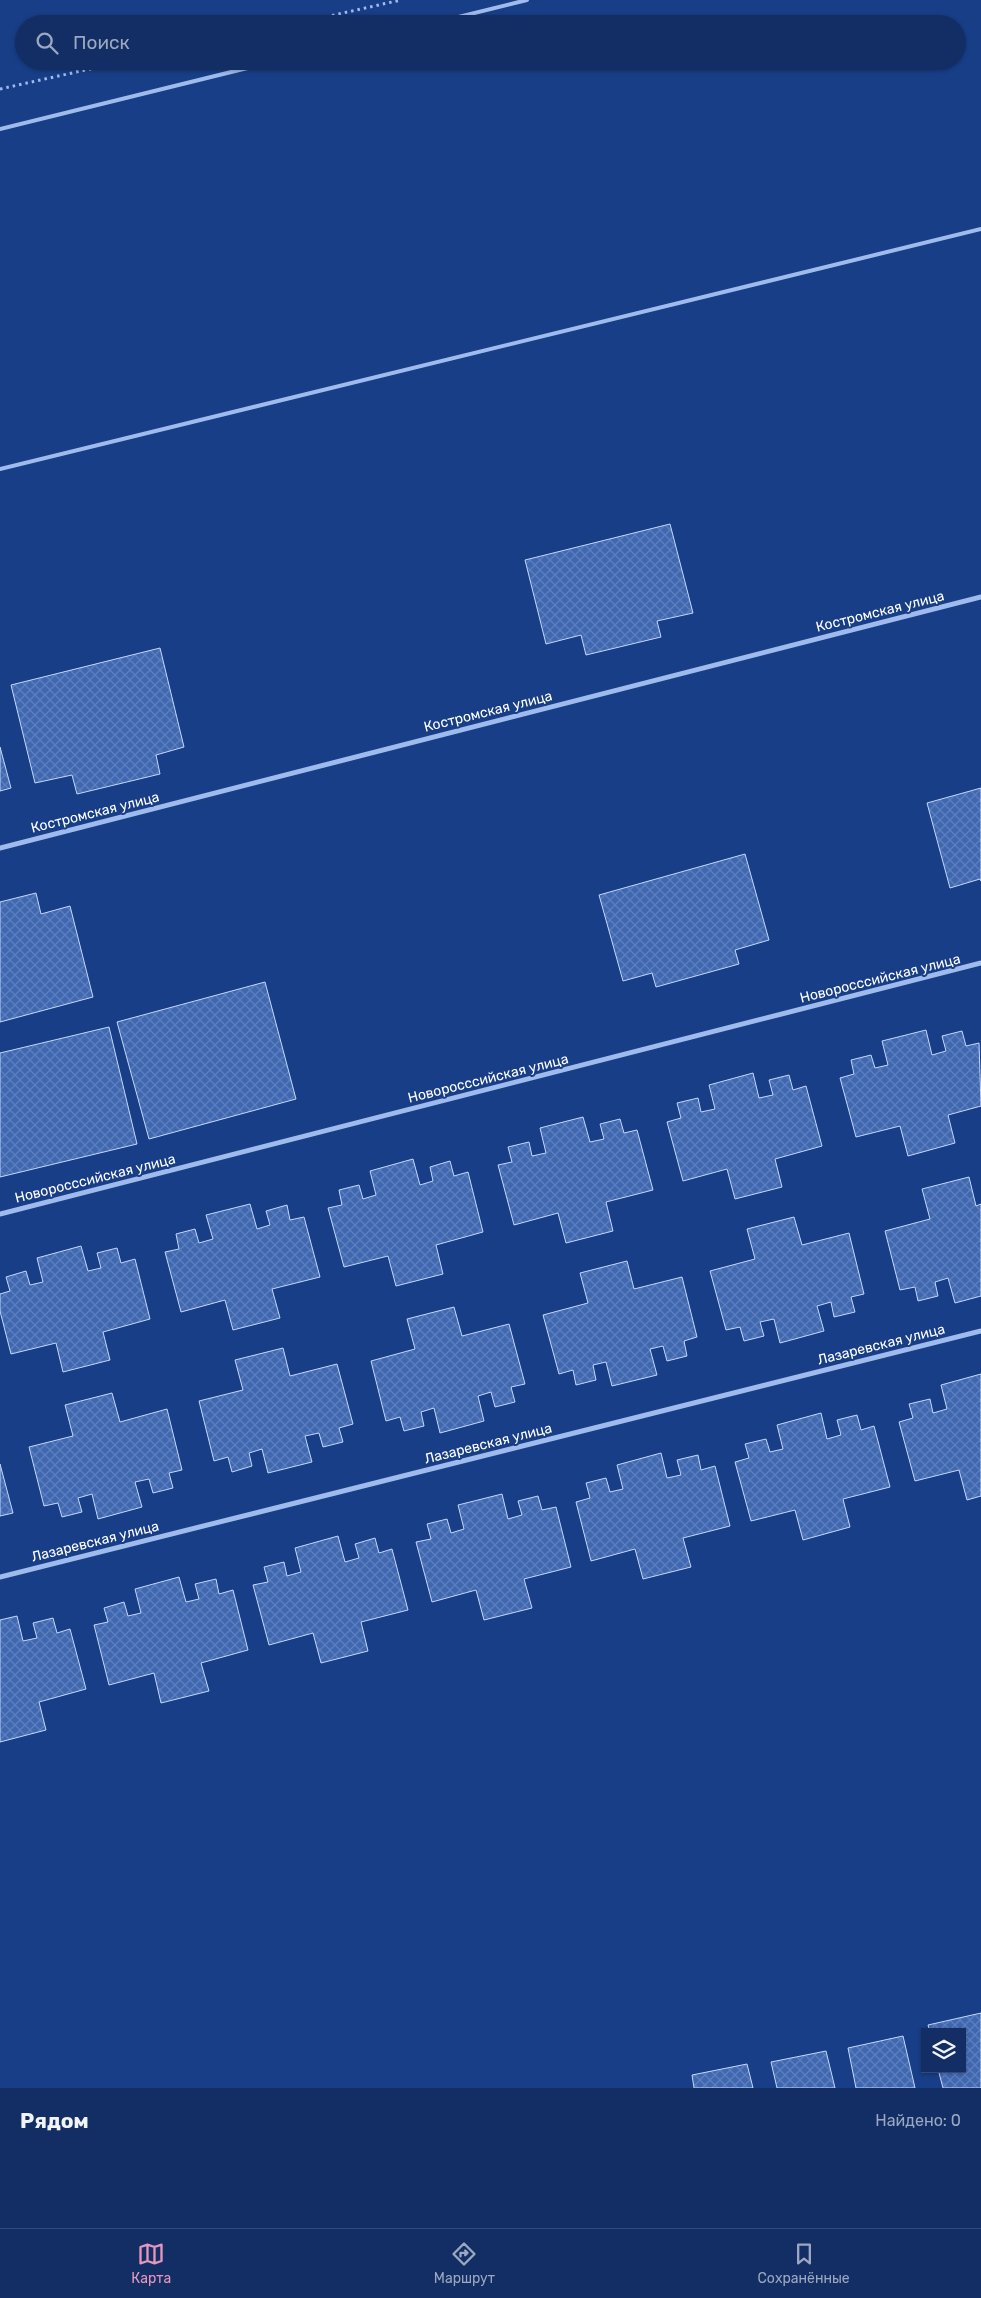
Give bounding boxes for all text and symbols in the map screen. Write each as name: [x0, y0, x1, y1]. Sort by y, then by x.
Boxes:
search box: [15, 15, 966, 70]
icon: search: [33, 29, 61, 57]
text: Поиск: [73, 31, 130, 54]
street label: Костромская улица: [814, 587, 946, 636]
street label: Костромская улица: [422, 687, 554, 736]
street label: Костромская улица: [29, 788, 161, 837]
street label: Новоросссийская улица: [798, 950, 962, 1007]
street label: Новоросссийская улица: [406, 1050, 570, 1107]
street label: Новоросссийская улица: [13, 1150, 177, 1207]
street label: Лазаревская улица: [816, 1320, 947, 1369]
street label: Лазаревская улица: [423, 1419, 554, 1468]
street label: Лазаревская улица: [30, 1517, 161, 1566]
map controls: [921, 2028, 966, 2073]
button: layers: [921, 2028, 966, 2073]
text: Рядом: [20, 2108, 89, 2133]
text: Найдено: 0: [875, 2111, 961, 2130]
tab: Карта: [131, 2240, 171, 2287]
tab: Маршрут: [434, 2240, 495, 2287]
tab: Сохранённые: [758, 2240, 850, 2287]

